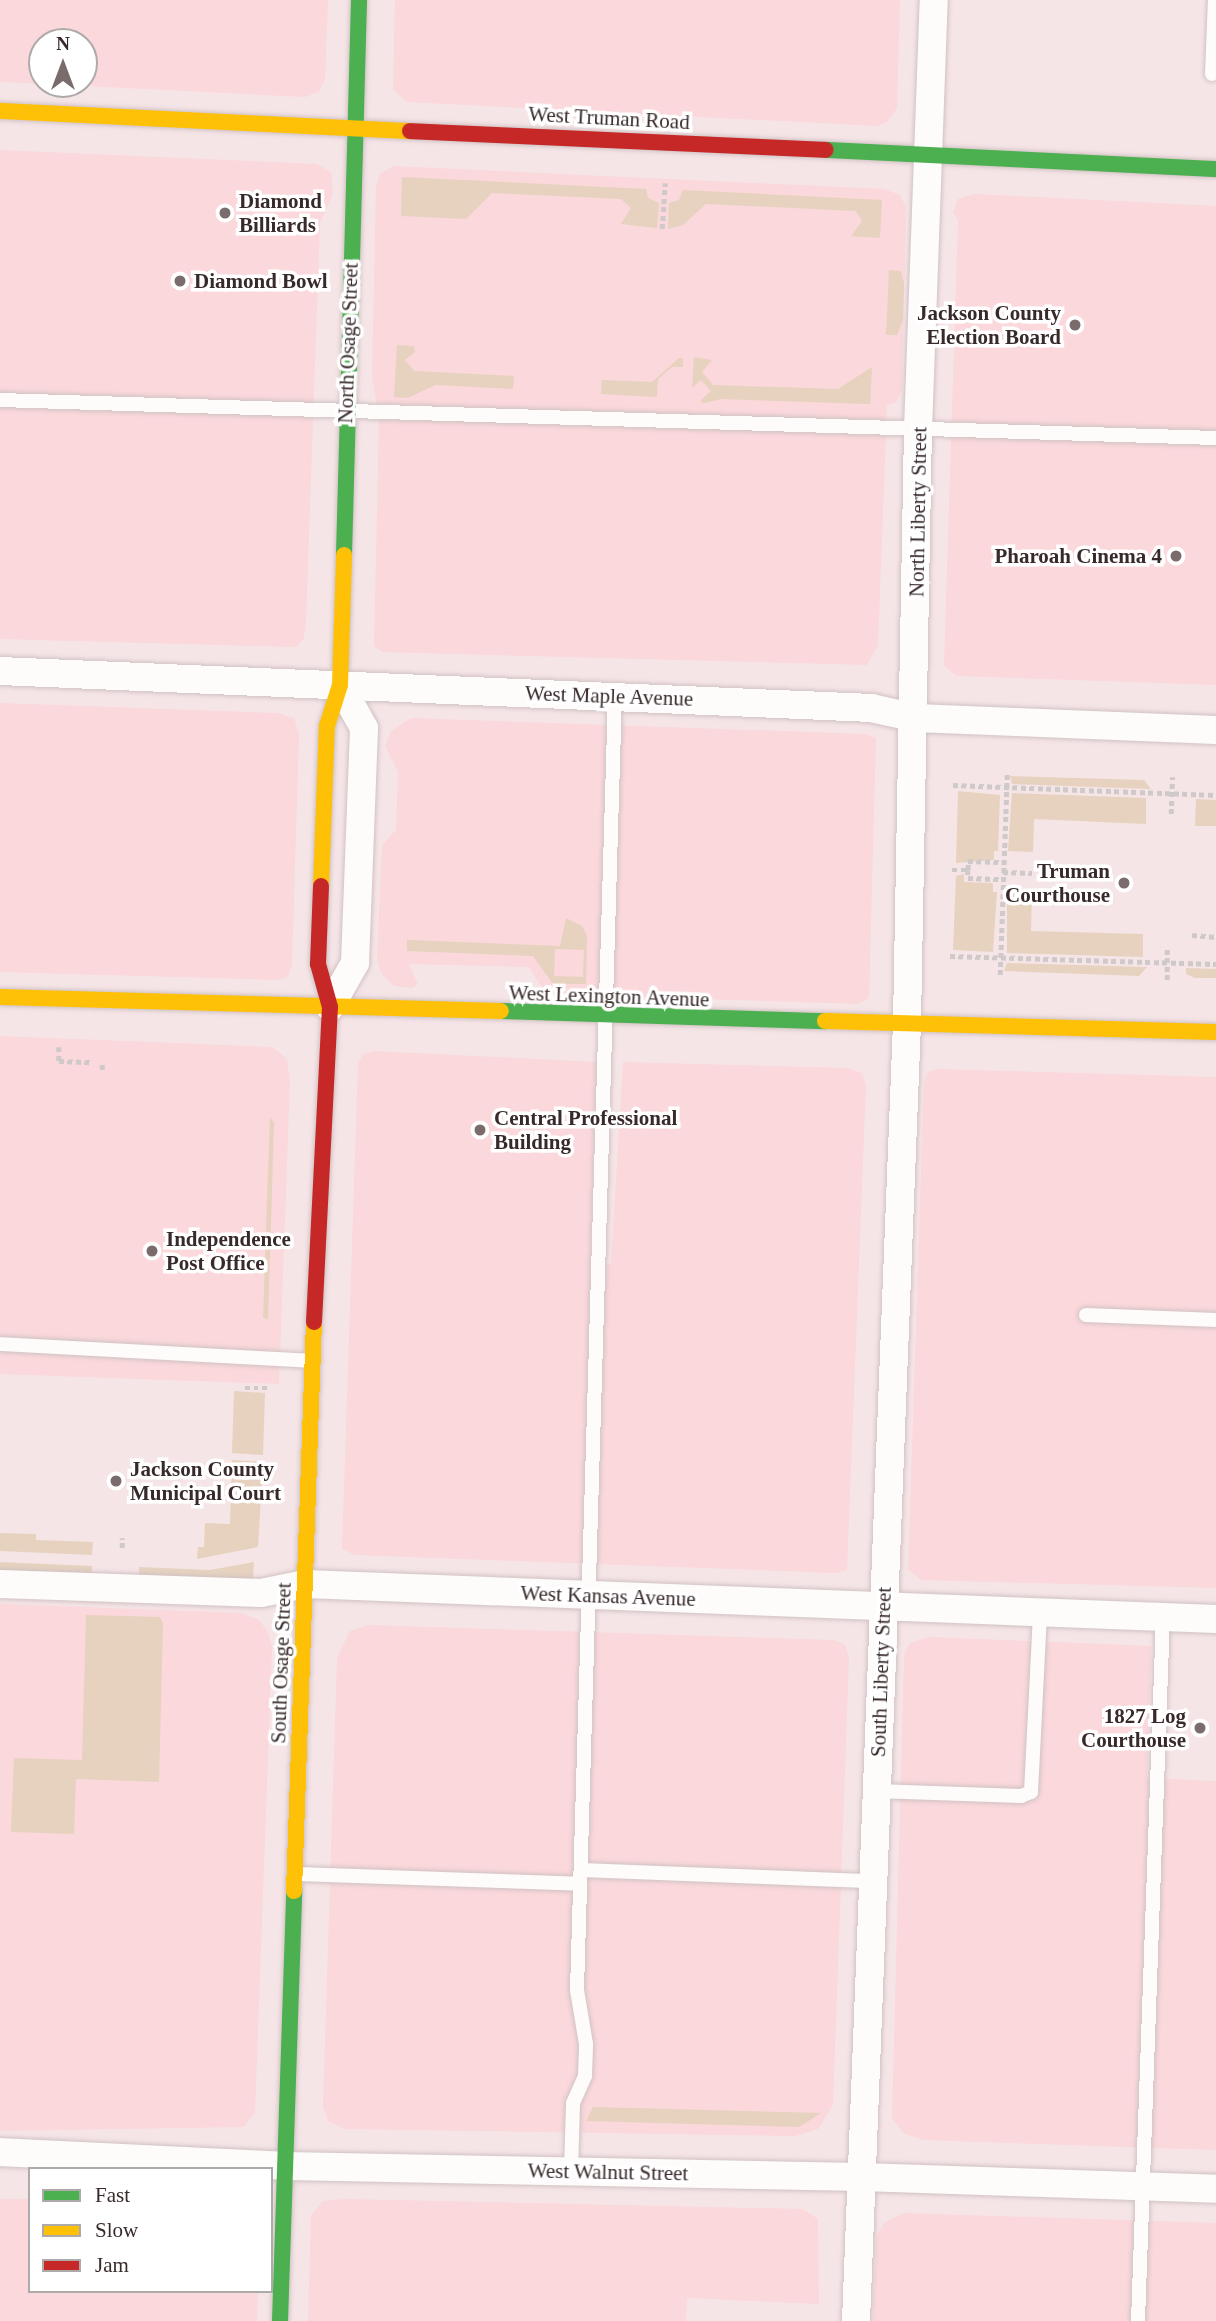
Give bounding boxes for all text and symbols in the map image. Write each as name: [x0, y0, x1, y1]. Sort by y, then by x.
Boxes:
north arrow: [28, 28, 98, 98]
text: N: [56, 33, 70, 54]
street label: West Truman Road: [527, 101, 691, 135]
place label: Diamond Billiards: [239, 188, 322, 238]
marker: Diamond Billiards: [217, 205, 233, 221]
street label: North Osage Street: [333, 262, 363, 424]
place label: Diamond Bowl: [194, 268, 328, 294]
marker: Diamond Bowl: [172, 273, 188, 289]
place label: Jackson County Election Board: [917, 300, 1061, 350]
marker: Jackson County Election Board: [1067, 317, 1083, 333]
street label: North Liberty Street: [904, 427, 932, 597]
place label: Pharoah Cinema 4: [994, 543, 1162, 569]
marker: Pharoah Cinema 4: [1168, 548, 1184, 564]
street label: West Maple Avenue: [524, 680, 694, 712]
place label: Truman Courthouse: [1005, 858, 1110, 908]
marker: Truman Courthouse: [1116, 875, 1132, 891]
street label: West Lexington Avenue: [508, 980, 710, 1012]
place label: Central Professional Building: [494, 1105, 677, 1155]
marker: Central Professional Building: [472, 1122, 488, 1138]
place label: Independence Post Office: [166, 1226, 291, 1276]
marker: Independence Post Office: [144, 1243, 160, 1259]
place label: Jackson County Municipal Court: [130, 1456, 281, 1506]
marker: Jackson County Municipal Court: [108, 1473, 124, 1489]
street label: West Kansas Avenue: [519, 1580, 697, 1612]
street label: South Osage Street: [266, 1582, 296, 1744]
street label: South Liberty Street: [865, 1586, 897, 1758]
place label: 1827 Log Courthouse: [1081, 1703, 1186, 1753]
marker: 1827 Log Courthouse: [1192, 1720, 1208, 1736]
street label: West Walnut Street: [527, 2158, 689, 2186]
legend: [28, 2167, 273, 2293]
text: Fast: [95, 2183, 130, 2207]
text: Slow: [95, 2218, 138, 2242]
text: Jam: [95, 2253, 129, 2277]

